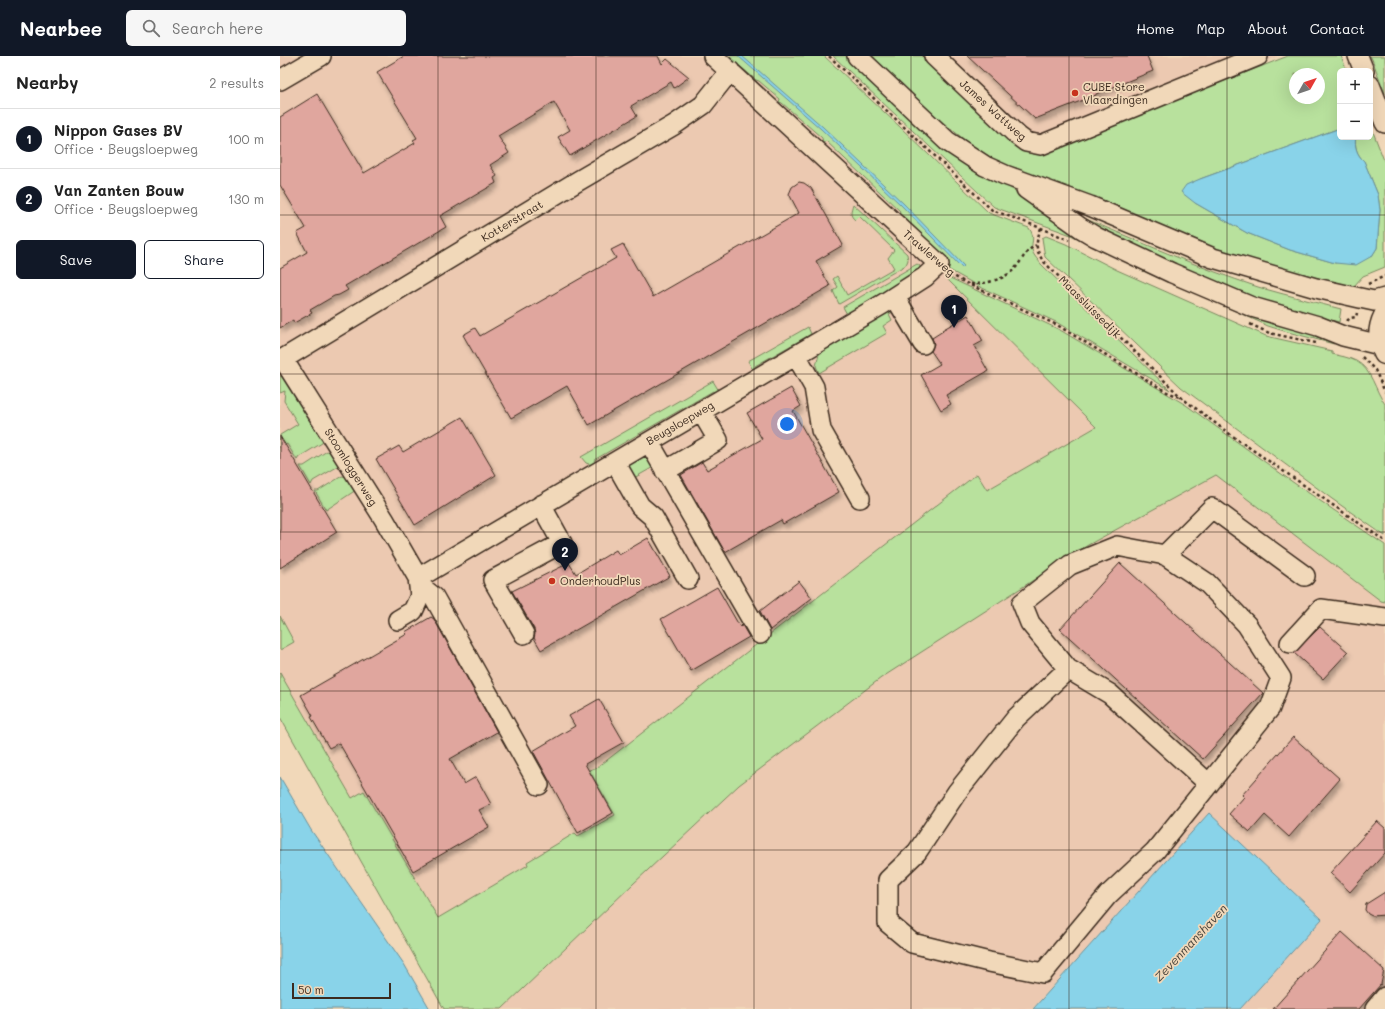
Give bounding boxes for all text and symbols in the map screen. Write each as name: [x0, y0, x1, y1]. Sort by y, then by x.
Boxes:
search box: [126, 10, 406, 46]
text: Nearbee: [20, 16, 102, 41]
icon: search: [140, 17, 162, 39]
text: Search here: [172, 18, 263, 38]
text: Home: [1136, 19, 1174, 38]
text: Map: [1196, 19, 1225, 38]
text: About: [1247, 19, 1288, 38]
text: Contact: [1310, 19, 1365, 38]
north arrow: [1289, 68, 1325, 104]
map controls: [1337, 68, 1373, 140]
button: +: [1337, 68, 1373, 104]
text: Nearby: [16, 71, 78, 93]
text: 2 results: [209, 74, 264, 91]
street label: James Wattweg: [957, 76, 1030, 144]
place label: CUBE Store Vlaardingen: [1083, 79, 1148, 107]
marker: CUBE Store Vlaardingen: [1070, 88, 1080, 98]
button: −: [1337, 104, 1373, 140]
text: Nippon Gases BV: [54, 120, 183, 140]
text: 1: [26, 130, 32, 147]
text: 100 m: [228, 130, 264, 147]
text: Office · Beugsloepweg: [54, 140, 198, 157]
text: Van Zanten Bouw: [54, 180, 185, 200]
text: 2: [25, 190, 33, 207]
text: 130 m: [228, 190, 264, 207]
street label: Kotterstraat: [478, 196, 546, 245]
text: Office · Beugsloepweg: [54, 200, 198, 217]
street label: Trawlerweg: [900, 226, 958, 279]
button: Save: [16, 240, 136, 279]
button: Share: [144, 240, 264, 279]
street label: Maassluissedijk: [1056, 272, 1125, 341]
pin: 1: [941, 295, 967, 328]
street label: Beugsloepweg: [643, 397, 716, 448]
your location: [777, 414, 797, 434]
street label: Stoomloggerweg: [321, 425, 381, 508]
pin: 2: [552, 538, 578, 571]
place label: OnderhoudPlus: [560, 573, 641, 588]
marker: OnderhoudPlus: [547, 576, 557, 586]
water label: Zevenmanshaven: [1150, 900, 1230, 984]
scale bar: [292, 981, 391, 1000]
text: 50 m: [298, 982, 324, 997]

